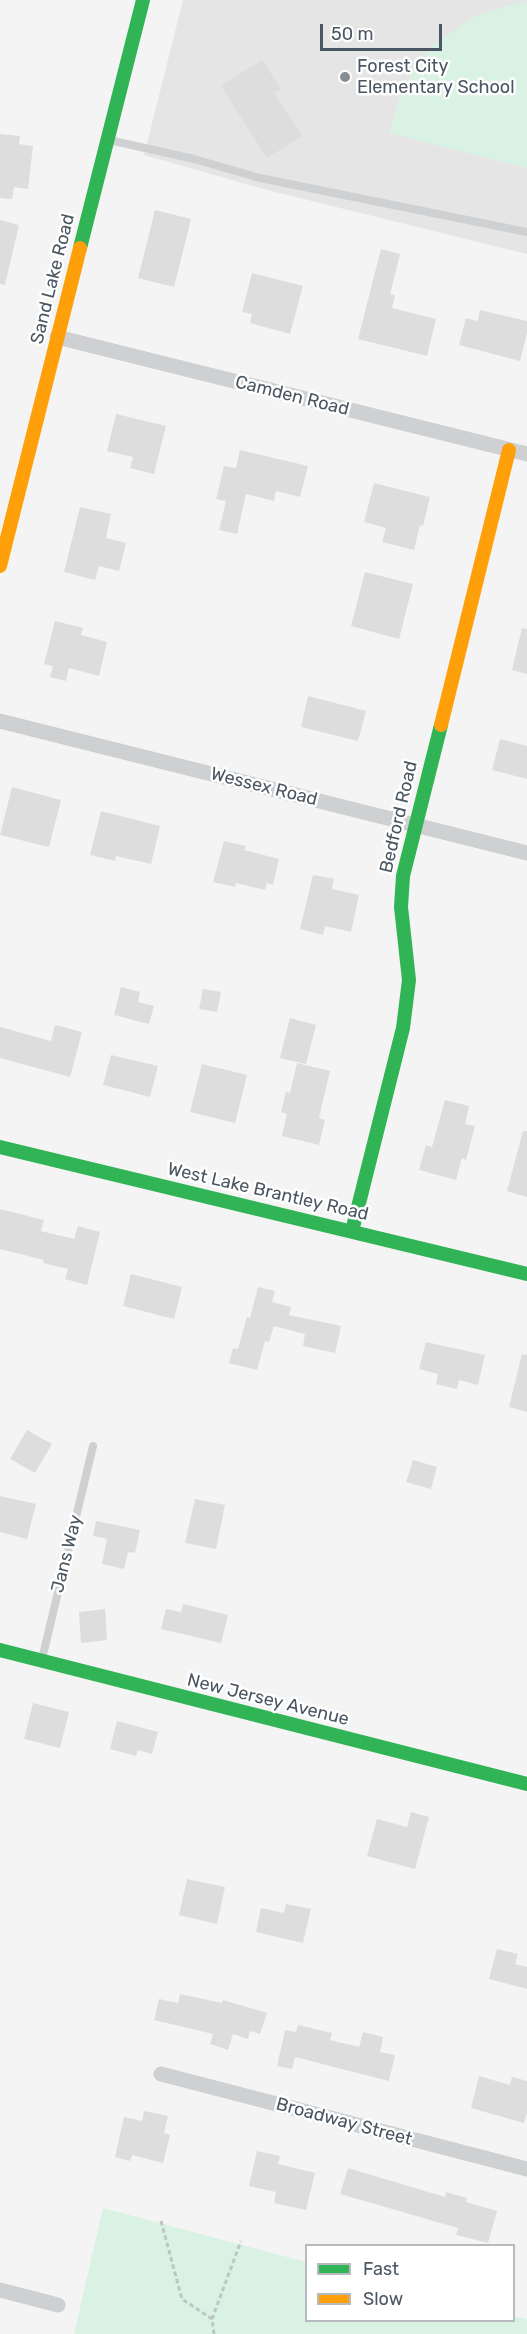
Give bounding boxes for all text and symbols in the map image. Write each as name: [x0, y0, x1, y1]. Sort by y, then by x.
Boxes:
scale bar: [323, 12, 444, 50]
text: 50 m: [331, 23, 374, 45]
place label: Forest City Elementary School: [357, 56, 515, 98]
marker: Forest City Elementary School: [338, 70, 352, 84]
street label: Sand Lake Road: [26, 212, 80, 346]
street label: Camden Road: [233, 371, 351, 421]
street label: Bedford Road: [376, 759, 422, 875]
street label: Wessex Road: [208, 763, 320, 811]
street label: West Lake Brantley Road: [165, 1158, 371, 1226]
street label: Jans Way: [47, 1513, 87, 1595]
street label: New Jersey Avenue: [185, 1669, 351, 1731]
street label: Broadway Street: [274, 2093, 414, 2151]
legend: [305, 2244, 515, 2322]
text: Fast: [363, 2258, 399, 2280]
text: Slow: [363, 2288, 403, 2310]

